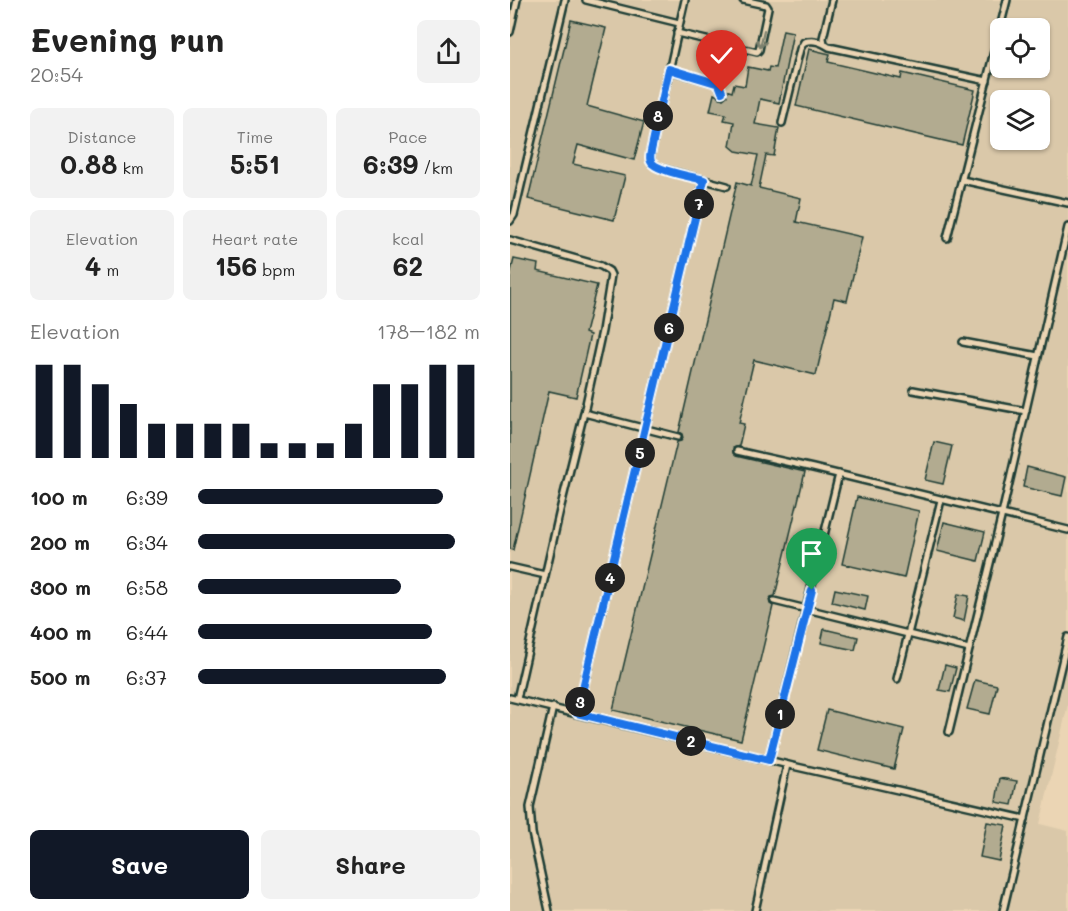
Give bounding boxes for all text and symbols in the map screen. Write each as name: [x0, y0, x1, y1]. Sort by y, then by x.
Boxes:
text: Evening run: [30, 17, 224, 60]
map controls: [990, 18, 1050, 150]
button: locate: [990, 18, 1050, 78]
button: share: [417, 20, 480, 83]
one-way arrow: [755, 29, 767, 48]
pin: [696, 30, 747, 92]
icon: check: [705, 39, 738, 72]
text: 20:54: [30, 61, 83, 87]
button: layers: [990, 90, 1050, 150]
pin: 8: [643, 101, 673, 131]
text: 8: [653, 105, 663, 126]
text: Distance: [68, 126, 136, 147]
text: Time: [237, 126, 273, 147]
text: Pace: [388, 126, 428, 147]
text: 0.88: [60, 147, 117, 181]
text: 5:51: [230, 147, 280, 181]
text: 6:39: [363, 147, 418, 181]
text: km: [117, 157, 144, 178]
text: /km: [418, 157, 453, 178]
pin: 7: [684, 189, 714, 219]
text: 7: [695, 193, 703, 214]
text: Elevation: [66, 228, 138, 249]
text: Heart rate: [212, 228, 298, 249]
text: kcal: [392, 228, 424, 249]
text: 4: [85, 249, 101, 283]
text: 156: [215, 249, 257, 283]
text: 62: [393, 249, 423, 283]
text: m: [101, 259, 119, 280]
text: bpm: [257, 259, 295, 280]
pin: 6: [654, 313, 684, 343]
text: 6: [664, 317, 674, 338]
text: Elevation: [30, 318, 120, 344]
text: 178–182 m: [377, 318, 480, 344]
pin: 5: [625, 438, 655, 468]
text: 5: [635, 442, 645, 463]
text: 100 m: [30, 484, 88, 510]
text: 6:39: [126, 484, 168, 510]
pin: [786, 528, 837, 590]
text: 200 m: [30, 529, 90, 555]
text: 6:34: [126, 529, 168, 555]
icon: arrive: [795, 537, 828, 570]
pin: 4: [595, 563, 625, 593]
text: 4: [605, 567, 615, 588]
text: 300 m: [30, 574, 91, 600]
text: 6:58: [126, 574, 168, 600]
text: 400 m: [30, 619, 91, 645]
text: 6:44: [126, 619, 168, 645]
text: 500 m: [30, 664, 90, 690]
text: 6:37: [126, 664, 167, 690]
pin: 3: [565, 687, 595, 717]
text: 3: [575, 691, 585, 712]
pin: 1: [765, 699, 795, 729]
text: 1: [776, 703, 784, 724]
pin: 2: [676, 726, 706, 756]
text: 2: [687, 730, 695, 751]
button: Save: [30, 830, 249, 899]
button: Share: [261, 830, 480, 899]

